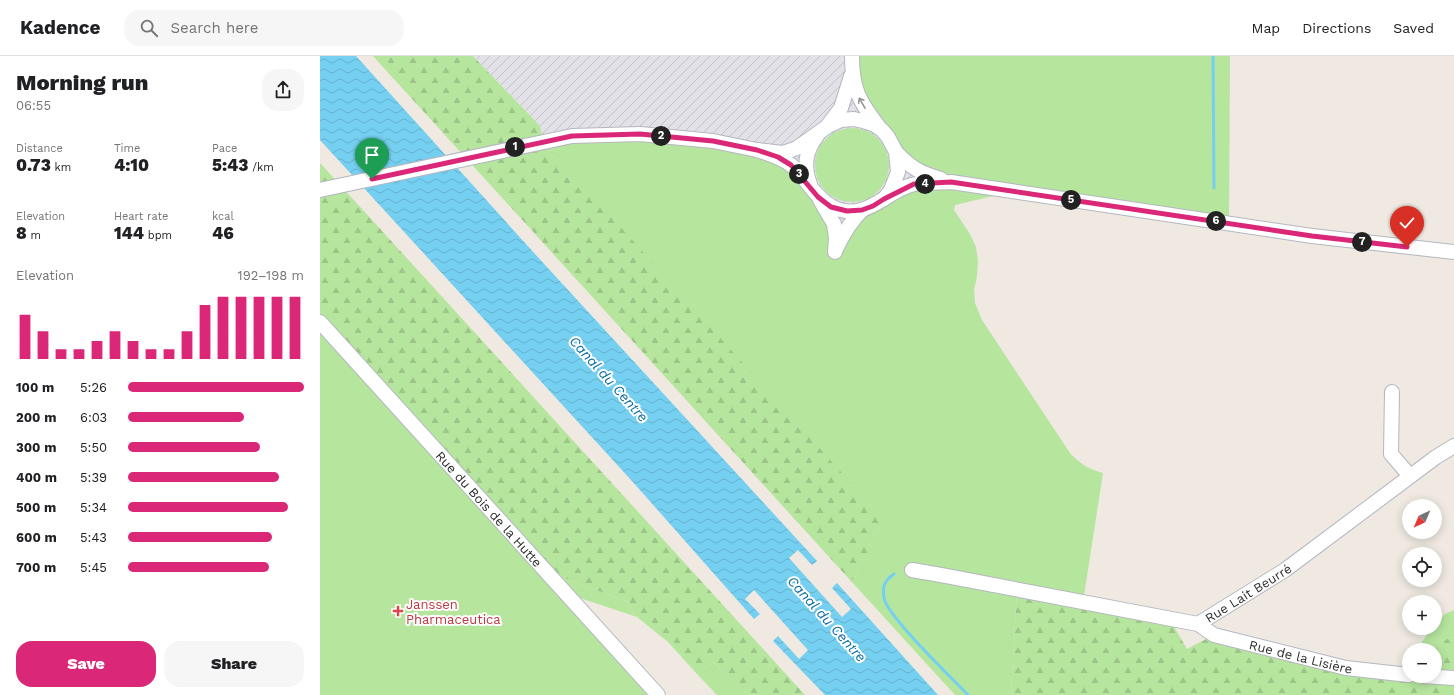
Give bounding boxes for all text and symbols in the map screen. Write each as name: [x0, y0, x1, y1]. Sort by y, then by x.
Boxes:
search box: [124, 10, 404, 46]
text: Kadence: [20, 16, 100, 39]
icon: search: [138, 17, 160, 39]
text: Search here: [170, 19, 258, 37]
text: Map: [1252, 20, 1280, 36]
text: Directions: [1302, 20, 1371, 36]
text: Saved: [1393, 20, 1434, 36]
button: share: [262, 69, 304, 111]
text: Morning run: [16, 70, 148, 95]
one-way arrow: [858, 97, 866, 109]
text: 06:55: [16, 98, 51, 113]
pin: 2: [651, 126, 671, 146]
text: 2: [658, 129, 664, 142]
pin: 1: [505, 137, 525, 157]
pin: [355, 138, 389, 179]
text: 1: [513, 140, 517, 153]
text: Distance: [16, 142, 63, 155]
text: Time: [114, 142, 140, 155]
text: Pace: [212, 142, 237, 155]
icon: arrive: [361, 144, 383, 166]
text: 0.73: [16, 155, 51, 175]
text: 4:10: [114, 155, 149, 175]
text: 5:43: [212, 155, 248, 175]
text: km: [51, 161, 71, 174]
text: /km: [248, 161, 274, 174]
pin: 3: [789, 164, 809, 184]
text: 3: [796, 167, 802, 180]
pin: 4: [915, 174, 935, 194]
text: 4: [921, 177, 929, 190]
pin: 5: [1061, 190, 1081, 210]
text: 5: [1068, 193, 1074, 206]
pin: [1390, 206, 1424, 247]
text: Elevation: [16, 210, 65, 223]
text: Heart rate: [114, 210, 168, 223]
text: kcal: [212, 210, 234, 223]
pin: 6: [1206, 211, 1226, 231]
icon: check: [1396, 212, 1418, 234]
text: 6: [1213, 214, 1219, 227]
text: 8: [16, 223, 27, 243]
text: 144: [114, 223, 144, 243]
text: 46: [212, 223, 234, 243]
text: m: [27, 229, 41, 242]
text: bpm: [144, 229, 172, 242]
pin: 7: [1352, 232, 1372, 252]
text: 7: [1359, 235, 1365, 248]
text: Elevation: [16, 268, 74, 283]
text: 192–198 m: [238, 268, 304, 283]
water label: Canal du Centre: [566, 333, 652, 425]
text: 100 m: [16, 380, 54, 395]
text: 5:26: [80, 380, 107, 395]
text: 200 m: [16, 410, 56, 425]
text: 6:03: [80, 410, 107, 425]
text: 300 m: [16, 440, 56, 455]
text: 5:50: [80, 440, 107, 455]
street label: Rue du Bois de la Hutte: [433, 448, 545, 570]
text: 400 m: [16, 470, 57, 485]
text: 5:39: [80, 470, 107, 485]
north arrow: [1402, 499, 1442, 539]
map controls: [1402, 499, 1442, 683]
text: 500 m: [16, 500, 56, 515]
text: 5:34: [80, 500, 107, 515]
text: 600 m: [16, 530, 57, 545]
text: 5:43: [80, 530, 107, 545]
button: locate: [1402, 547, 1442, 587]
text: 700 m: [16, 560, 56, 575]
text: 5:45: [80, 560, 107, 575]
street label: Rue Lait Beurré: [1202, 561, 1295, 626]
water label: Canal du Centre: [784, 573, 870, 665]
button: +: [1402, 595, 1442, 635]
place label: Janssen Pharmaceutica: [406, 597, 501, 627]
marker: Janssen Pharmaceutica: [393, 606, 403, 616]
street label: Rue de la Lisière: [1248, 637, 1353, 677]
button: Save: [16, 641, 156, 687]
button: Share: [164, 641, 304, 687]
button: −: [1402, 643, 1442, 683]

